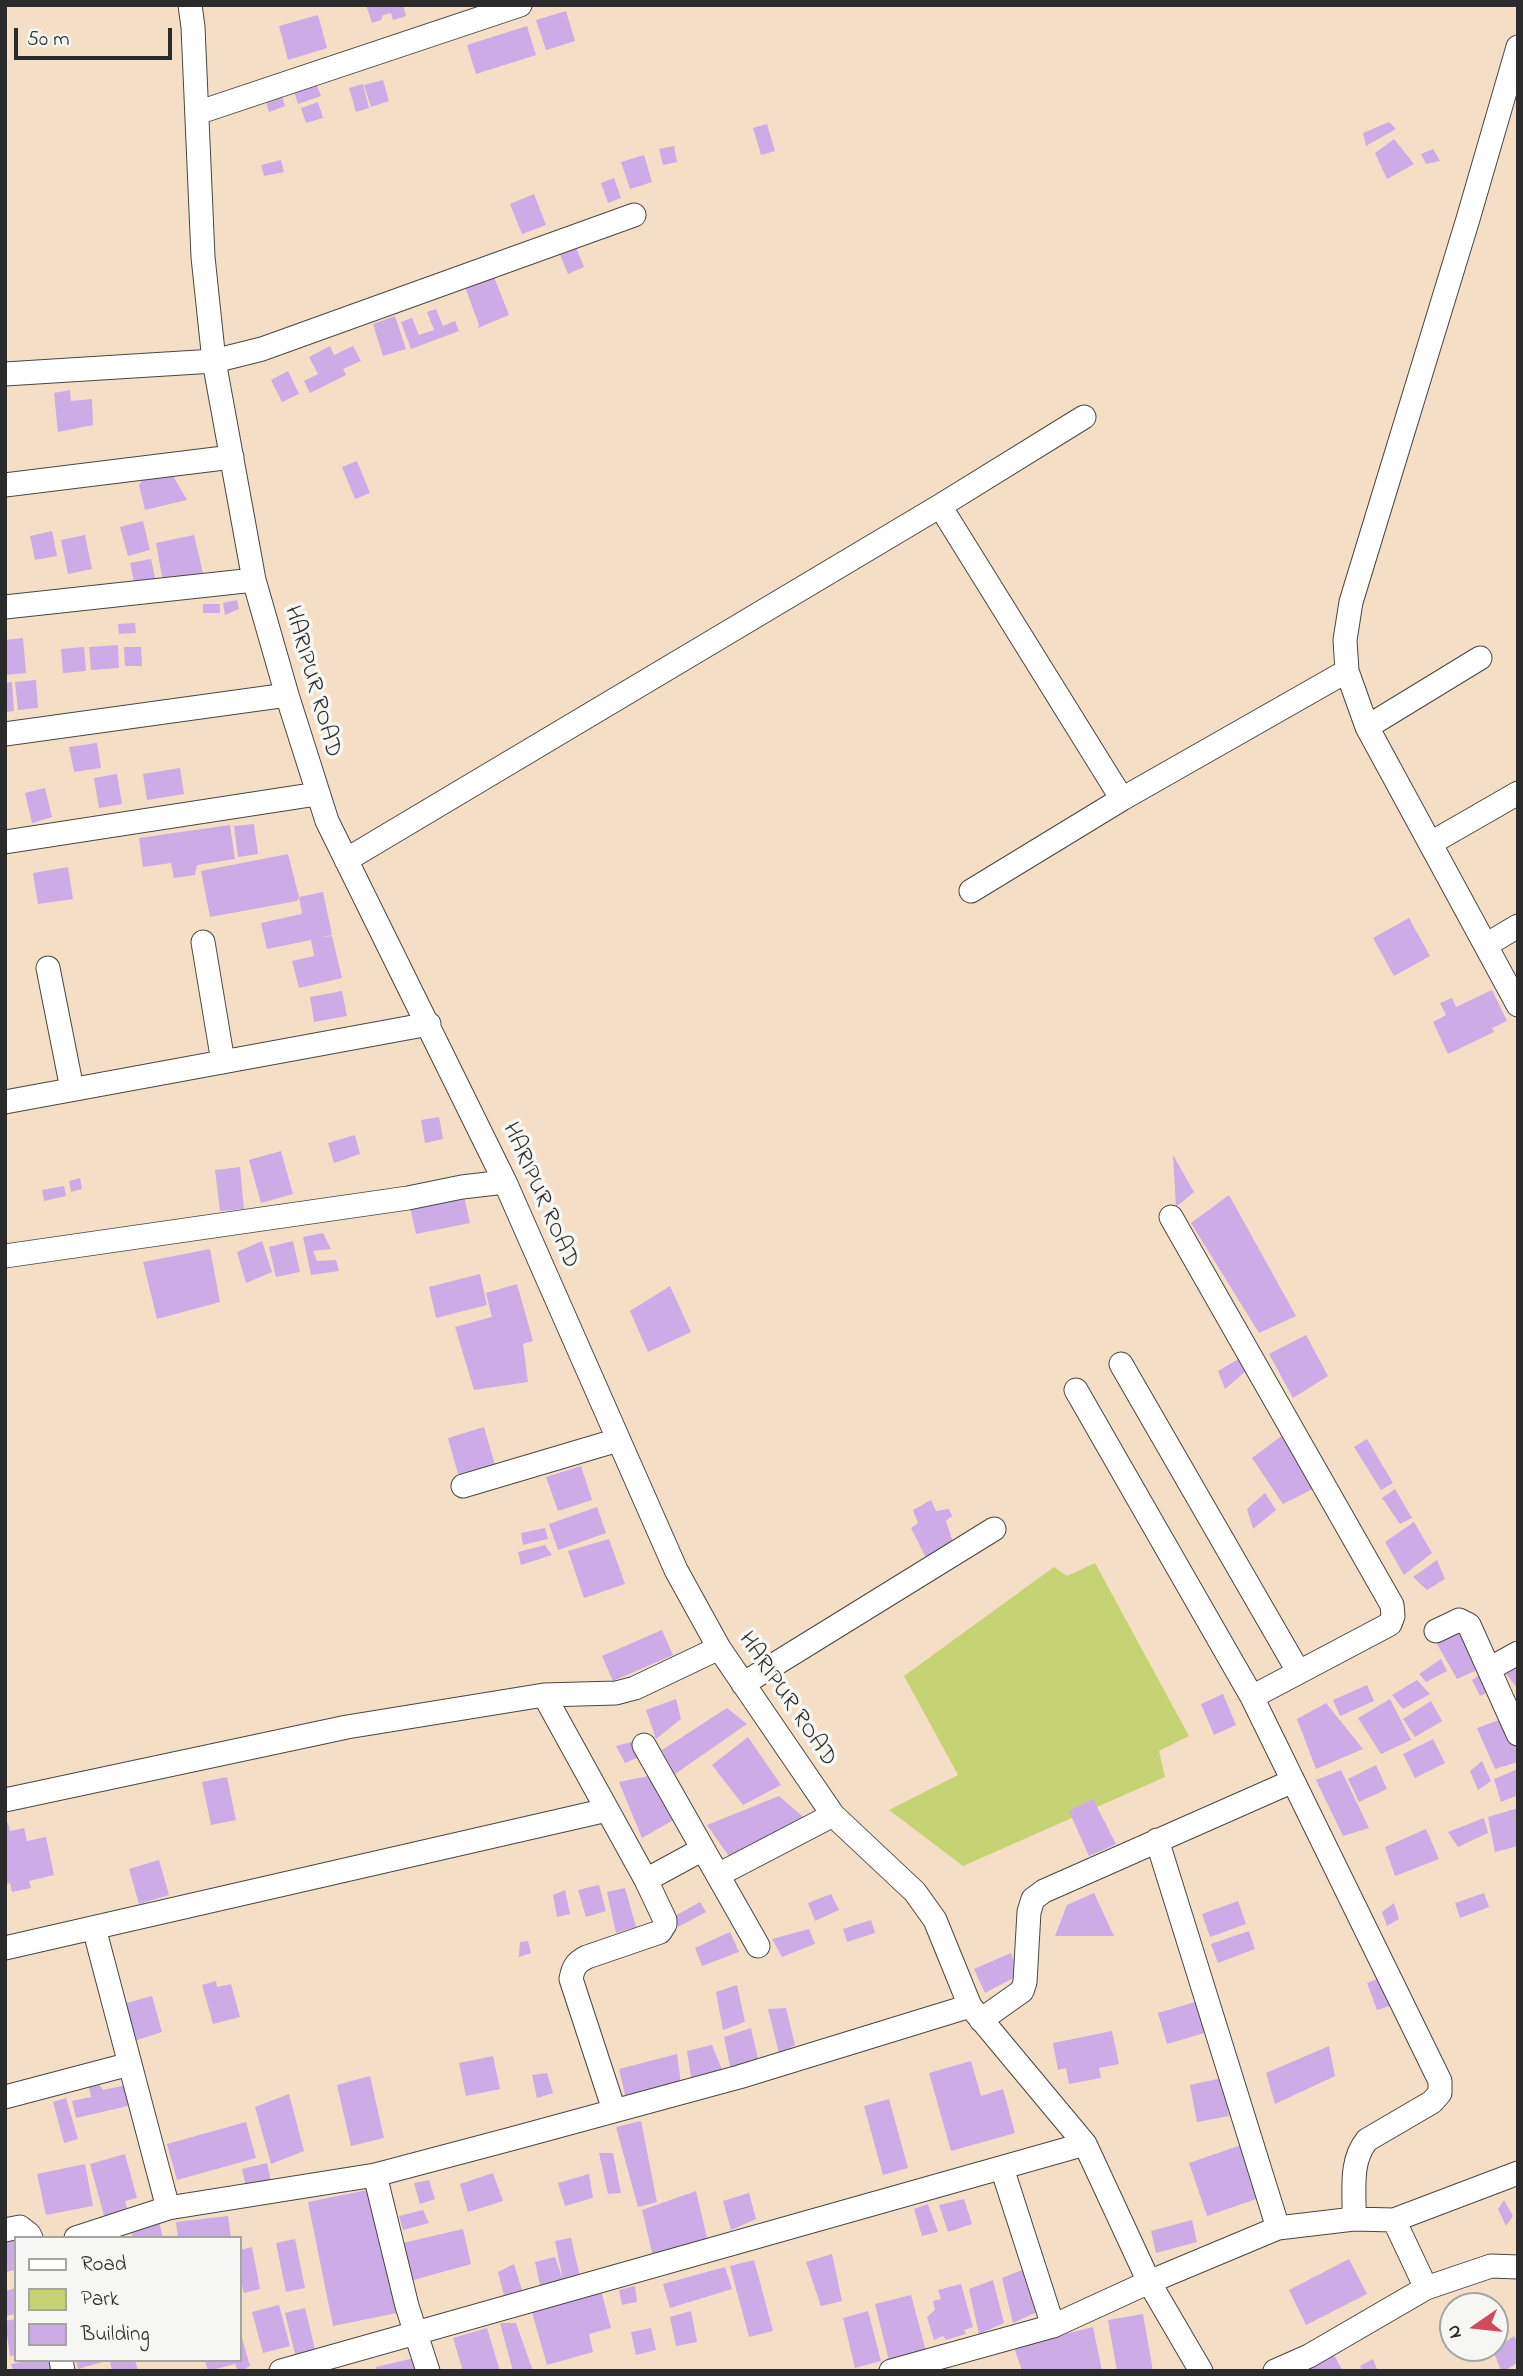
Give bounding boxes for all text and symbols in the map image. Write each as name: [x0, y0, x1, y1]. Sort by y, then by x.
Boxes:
scale bar: [18, 14, 175, 58]
text: 50 m: [27, 25, 70, 55]
street label: HARIPUR ROAD: [276, 603, 346, 761]
street label: HARIPUR ROAD: [494, 1119, 584, 1273]
street label: HARIPUR ROAD: [730, 1627, 842, 1773]
legend: [14, 2236, 242, 2362]
text: Road: [81, 2250, 127, 2280]
text: Park: [81, 2285, 119, 2315]
north arrow: [1439, 2292, 1509, 2362]
text: Building: [81, 2320, 150, 2350]
text: N: [1440, 2322, 1470, 2341]

